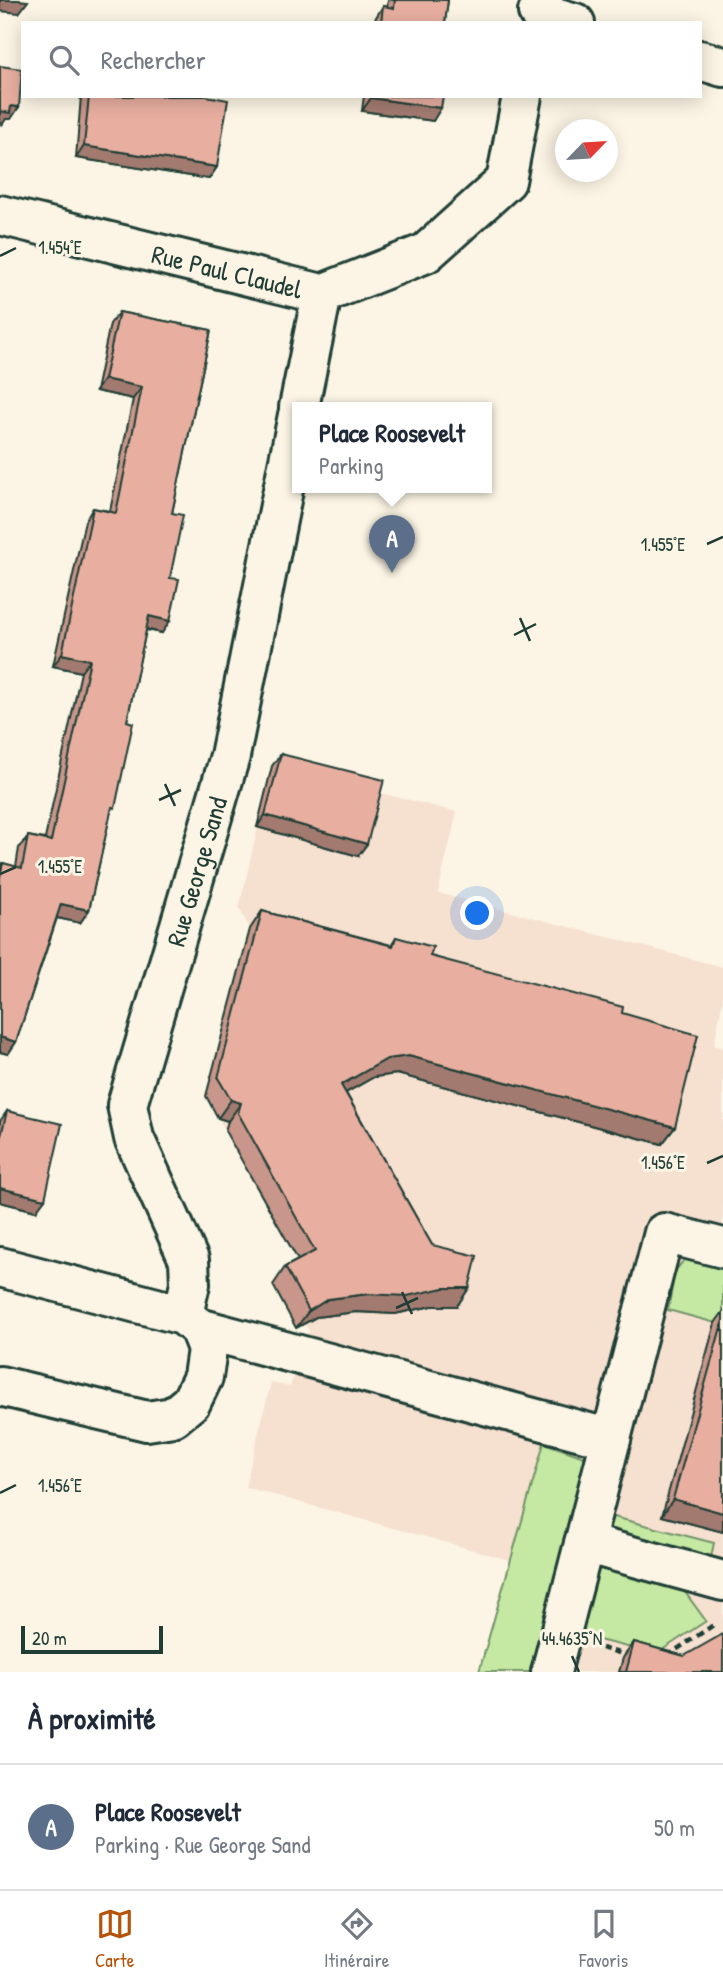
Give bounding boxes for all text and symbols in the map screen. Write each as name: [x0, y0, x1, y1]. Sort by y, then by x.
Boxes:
search box: [21, 21, 702, 98]
icon: search: [45, 41, 83, 79]
text: Rechercher: [101, 42, 206, 77]
north arrow: [555, 119, 618, 182]
text: 1.454°E: [38, 235, 82, 260]
street label: Rue Paul Claudel: [148, 235, 306, 306]
popup: [292, 402, 492, 493]
text: Place Roosevelt: [319, 415, 465, 450]
text: Parking: [319, 450, 383, 481]
pin: A: [369, 515, 415, 573]
text: 1.455°E: [641, 532, 685, 557]
street label: Rue George Sand: [157, 793, 235, 950]
text: 1.455°E: [38, 854, 82, 879]
your location: [460, 896, 494, 930]
text: 1.456°E: [641, 1150, 685, 1175]
text: 1.456°E: [38, 1473, 82, 1498]
scale bar: [21, 1623, 163, 1655]
text: 20 m: [32, 1625, 67, 1651]
text: 44.4635°N: [542, 1626, 602, 1651]
text: À proximité: [28, 1698, 156, 1738]
text: Place Roosevelt: [95, 1794, 241, 1829]
text: A: [45, 1812, 57, 1843]
text: 50 m: [654, 1812, 695, 1843]
text: Parking · Rue George Sand: [95, 1829, 310, 1860]
tab: Carte: [95, 1905, 134, 1973]
tab: Itinéraire: [324, 1905, 389, 1973]
tab: Favoris: [579, 1905, 628, 1973]

